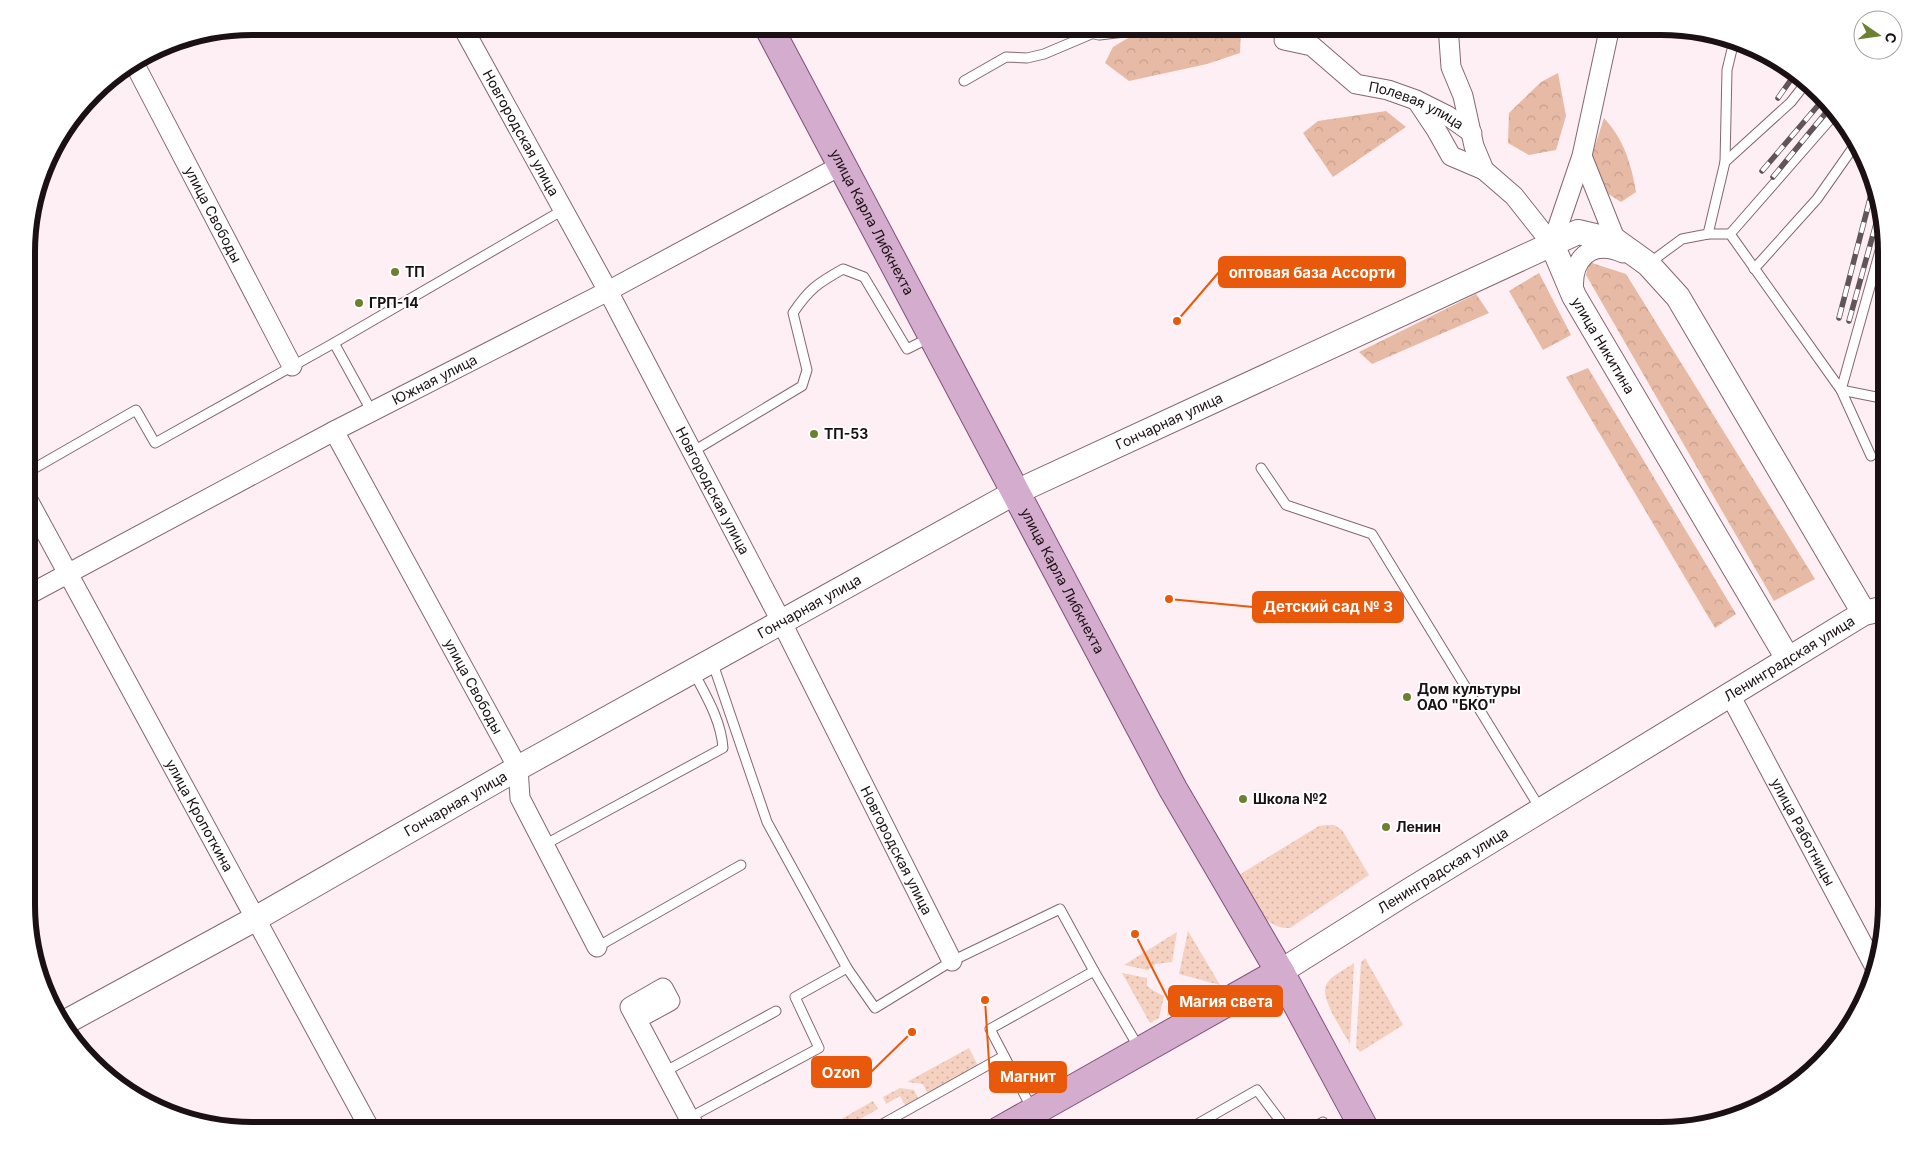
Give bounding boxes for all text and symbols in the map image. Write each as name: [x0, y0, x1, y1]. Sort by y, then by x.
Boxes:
north arrow: [1853, 10, 1903, 60]
text: С: [1882, 31, 1901, 45]
street label: Новгородская улица: [480, 66, 563, 199]
street label: Полевая улица: [1367, 78, 1467, 133]
street label: улица Карла Либкнехта: [827, 146, 918, 298]
street label: улица Свободы: [181, 163, 246, 265]
callout: оптовая база Ассорти: [1219, 257, 1405, 287]
place label: ТП: [405, 263, 425, 280]
text: оптовая база Ассорти: [1229, 263, 1395, 282]
marker: ТП: [389, 266, 401, 278]
place label: ГРП-14: [369, 294, 419, 311]
street label: улица Никитина: [1569, 294, 1639, 397]
marker: ГРП-14: [353, 297, 365, 309]
street label: Южная улица: [389, 350, 480, 408]
street label: Гончарная улица: [1113, 389, 1225, 453]
street label: Новгородская улица: [673, 424, 754, 557]
place label: ТП-53: [824, 425, 868, 442]
marker: ТП-53: [808, 428, 820, 440]
street label: улица Карла Либкнехта: [1017, 505, 1109, 656]
street label: Гончарная улица: [754, 571, 864, 642]
callout: Детский сад № 3: [1253, 592, 1403, 622]
text: Детский сад № 3: [1263, 597, 1393, 616]
street label: Ленинградская улица: [1720, 612, 1858, 705]
street label: улица Свободы: [441, 636, 507, 737]
place label: Дом культуры ОАО "БКО": [1417, 680, 1521, 713]
marker: Дом культуры ОАО "БКО": [1401, 691, 1413, 703]
street label: улица Кропоткина: [162, 756, 237, 874]
street label: Гончарная улица: [401, 767, 510, 840]
street label: улица Работницы: [1768, 775, 1839, 888]
street label: Новгородская улица: [857, 783, 936, 917]
place label: Школа №2: [1253, 790, 1328, 807]
marker: Школа №2: [1237, 793, 1249, 805]
place label: Ленин: [1396, 818, 1441, 835]
marker: Ленин: [1380, 821, 1392, 833]
street label: Ленинградская улица: [1374, 823, 1511, 916]
callout: Магия света: [1169, 986, 1282, 1016]
text: Магия света: [1179, 992, 1273, 1011]
callout: Ozon: [812, 1057, 871, 1087]
callout: Магнит: [990, 1062, 1066, 1092]
text: Ozon: [822, 1063, 860, 1082]
text: Магнит: [1000, 1067, 1056, 1086]

